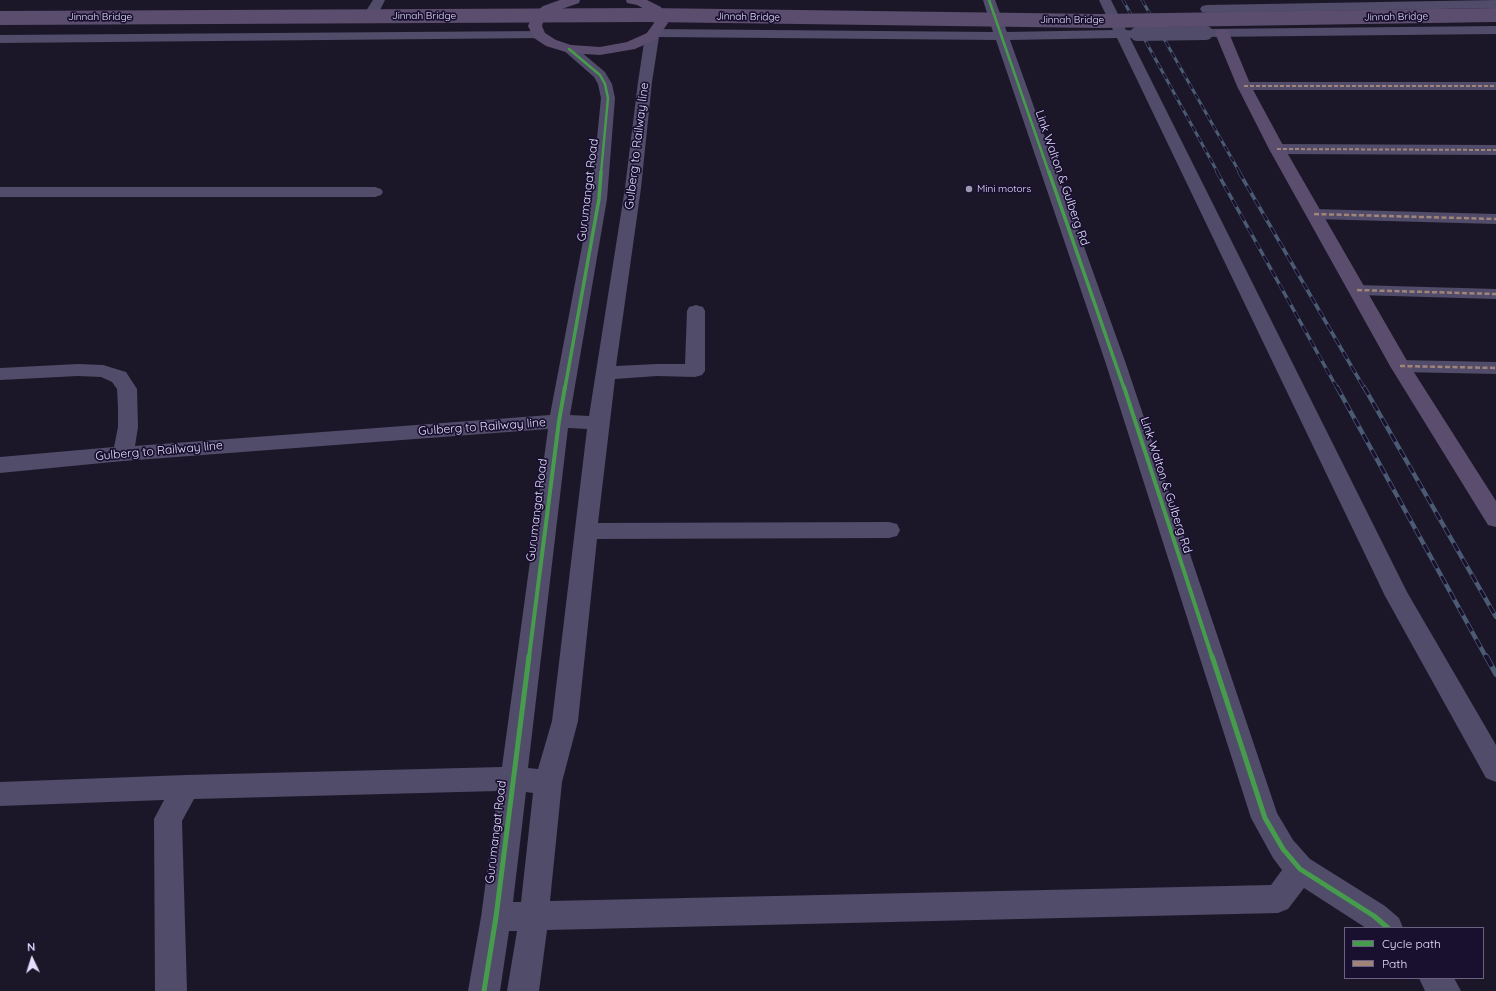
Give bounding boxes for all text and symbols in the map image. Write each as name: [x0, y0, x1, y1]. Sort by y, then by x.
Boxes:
street label: Jinnah Bridge: [392, 10, 456, 22]
street label: Jinnah Bridge: [716, 10, 780, 24]
street label: Jinnah Bridge: [1364, 10, 1428, 24]
street label: Jinnah Bridge: [68, 11, 132, 23]
street label: Jinnah Bridge: [1040, 14, 1104, 26]
street label: Gulberg to Railway line: [622, 82, 652, 210]
street label: Link Walton & Gulberg Rd: [1032, 108, 1092, 248]
street label: Gurumangat Road: [575, 138, 601, 242]
place label: Mini motors: [977, 183, 1031, 195]
marker: Mini motors: [964, 184, 974, 194]
street label: Gulberg to Railway line: [418, 415, 546, 439]
street label: Link Walton & Gulberg Rd: [1137, 415, 1195, 555]
street label: Gulberg to Railway line: [95, 438, 223, 464]
street label: Gurumangat Road: [524, 458, 550, 562]
street label: Gurumangat Road: [483, 780, 509, 884]
legend: [1344, 927, 1484, 979]
text: Cycle path: [1382, 936, 1441, 951]
north arrow: [12, 939, 52, 979]
text: N: [27, 940, 36, 954]
text: Path: [1382, 956, 1407, 971]

